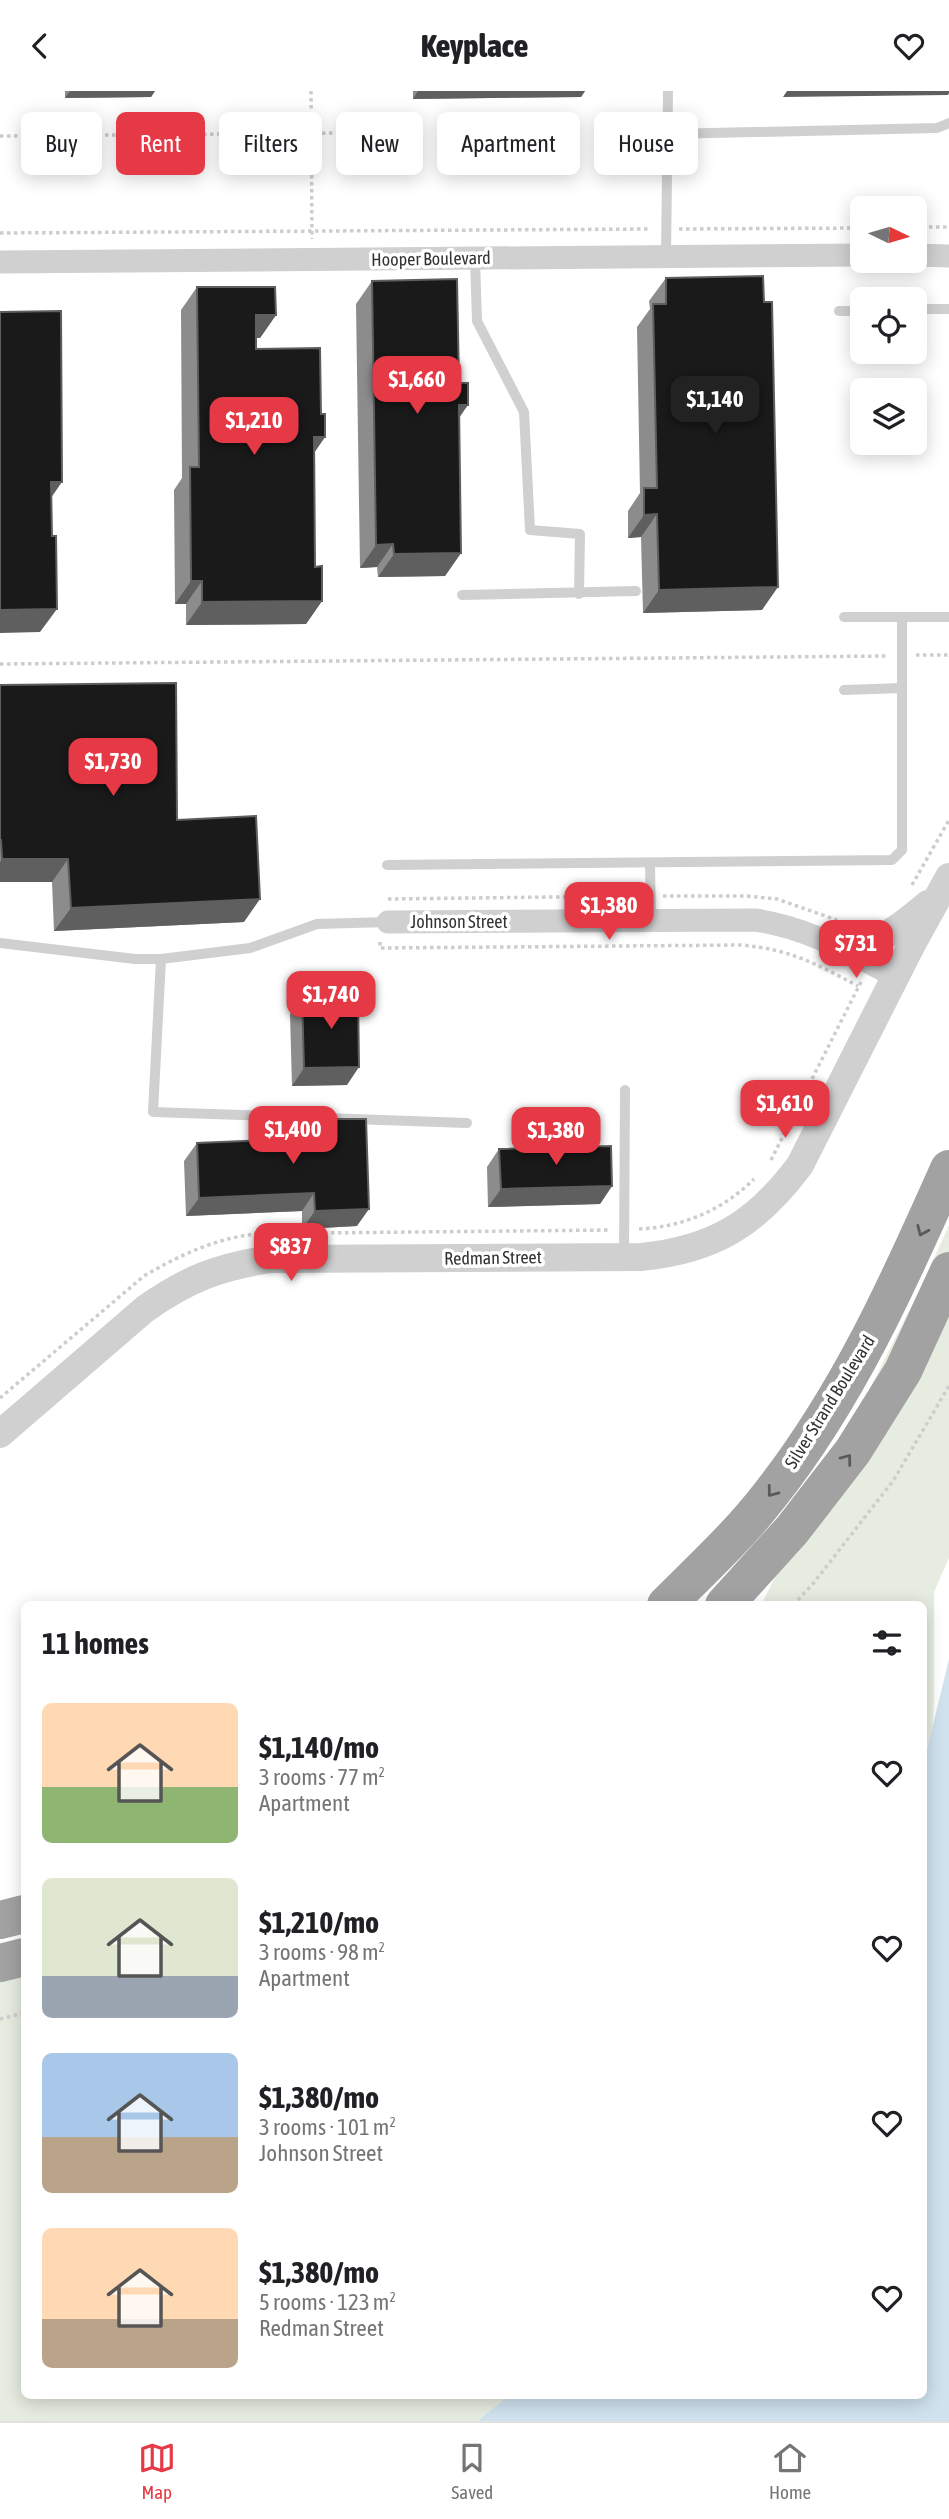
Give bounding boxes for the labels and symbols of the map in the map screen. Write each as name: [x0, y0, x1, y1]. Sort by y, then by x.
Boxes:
north arrow: [850, 196, 928, 273]
street label: Hooper Boulevard: [371, 247, 491, 270]
pin: $1,660: [360, 357, 474, 416]
pin: $1,140: [658, 377, 772, 436]
pin: $1,210: [197, 397, 311, 457]
pin: $1,730: [56, 739, 170, 798]
pin: $1,380: [552, 883, 666, 942]
street label: Johnson Street: [410, 911, 508, 932]
pin: $731: [815, 921, 897, 980]
pin: $1,740: [274, 971, 388, 1031]
pin: $1,610: [728, 1081, 842, 1140]
pin: $1,400: [236, 1107, 350, 1166]
pin: $1,380: [499, 1107, 613, 1167]
pin: $837: [250, 1223, 332, 1283]
one-way arrow: [916, 1224, 930, 1237]
street label: Redman Street: [444, 1246, 542, 1269]
street label: Silver Strand Boulevard: [780, 1331, 879, 1472]
one-way arrow: [838, 1454, 851, 1466]
one-way arrow: [768, 1484, 780, 1497]

